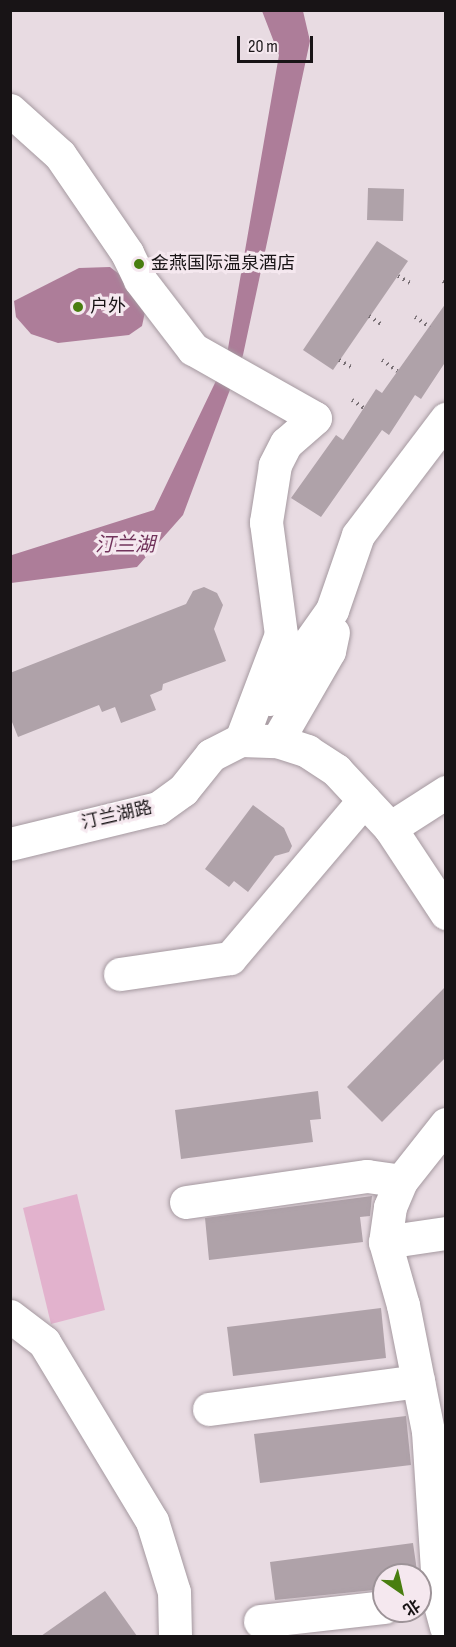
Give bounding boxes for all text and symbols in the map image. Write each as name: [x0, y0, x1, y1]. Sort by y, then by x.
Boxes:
scale bar: [240, 24, 316, 62]
text: 20 m: [248, 36, 278, 57]
place label: 金燕国际温泉酒店: [151, 253, 295, 275]
marker: 金燕国际温泉酒店: [132, 257, 146, 271]
place label: 户外: [90, 296, 126, 318]
marker: 户外: [71, 300, 85, 314]
water label: 汀兰湖: [95, 533, 155, 557]
street label: 汀兰湖路: [79, 797, 155, 835]
north arrow: [372, 1563, 432, 1623]
text: 北: [399, 1594, 423, 1619]

